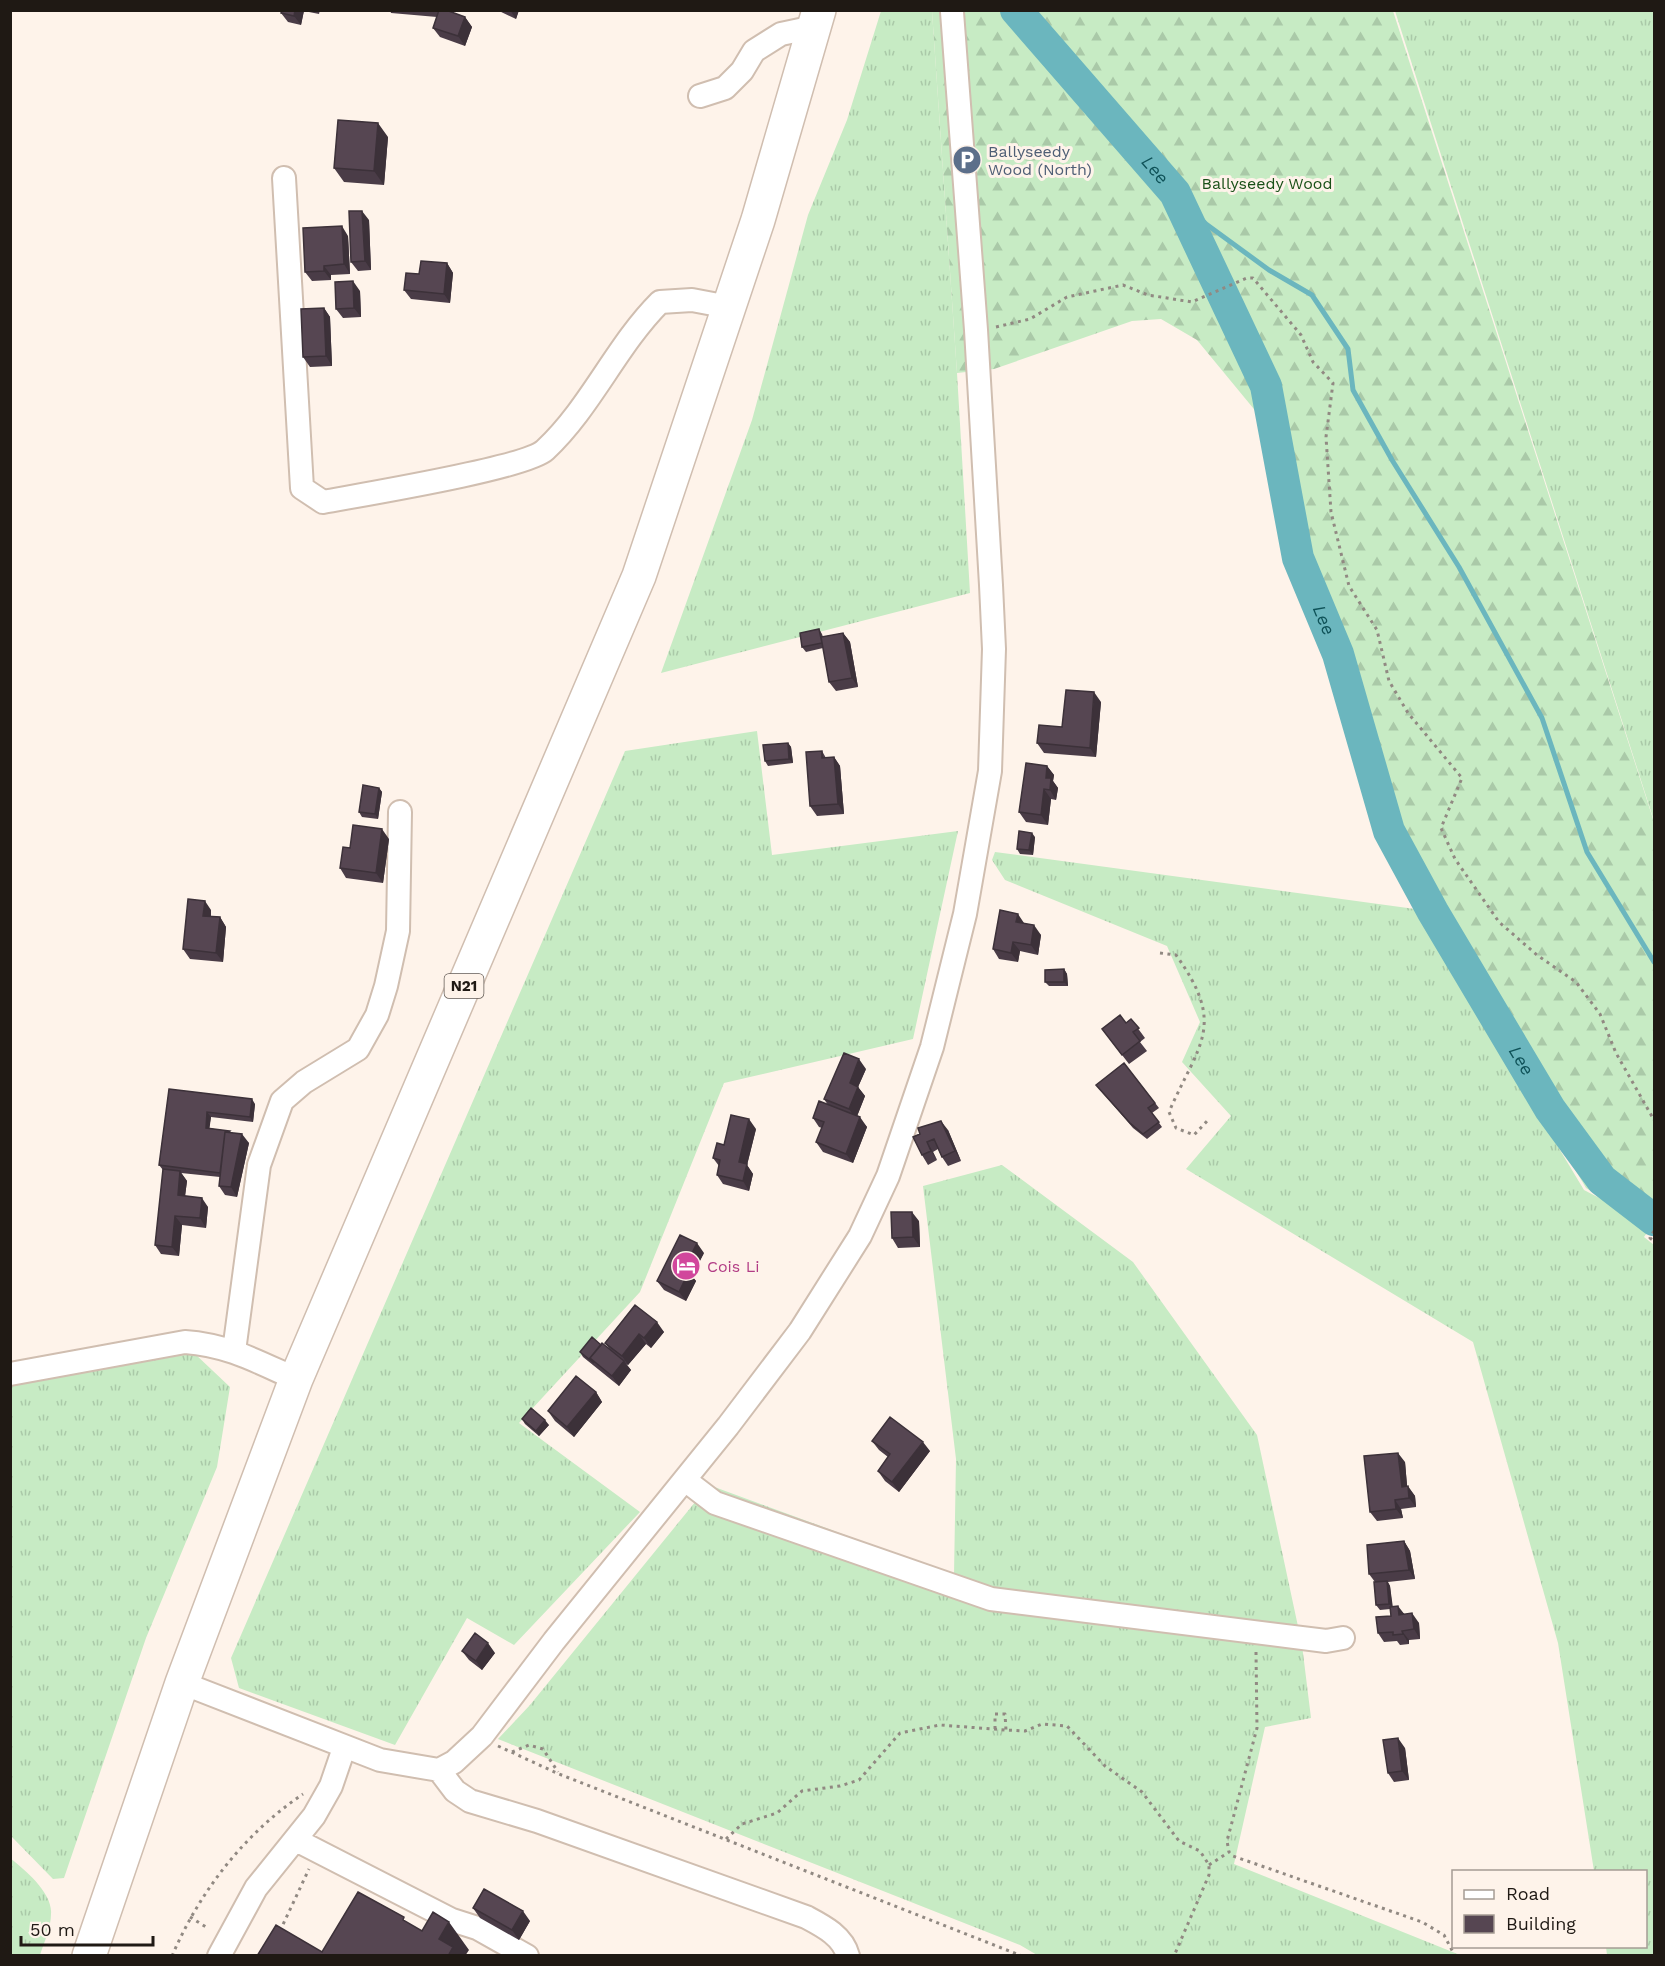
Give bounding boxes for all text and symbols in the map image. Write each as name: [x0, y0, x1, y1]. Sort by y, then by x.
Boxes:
place label: Ballyseedy Wood (North): [988, 142, 1092, 179]
parking icon: Ballyseedy Wood (North): [951, 144, 983, 176]
water label: Lee: [1137, 151, 1173, 188]
park label: Ballyseedy Wood: [1202, 174, 1332, 193]
water label: Lee: [1309, 602, 1340, 638]
road number: N21: [444, 974, 484, 998]
water label: Lee: [1505, 1042, 1539, 1079]
hotel icon: Cois Li: [670, 1250, 702, 1282]
place label: Cois Li: [707, 1257, 760, 1276]
legend: [1452, 1870, 1647, 1948]
text: Road: [1506, 1883, 1550, 1904]
scale bar: [21, 1909, 153, 1947]
text: Building: [1506, 1913, 1576, 1934]
text: 50 m: [30, 1919, 75, 1940]

